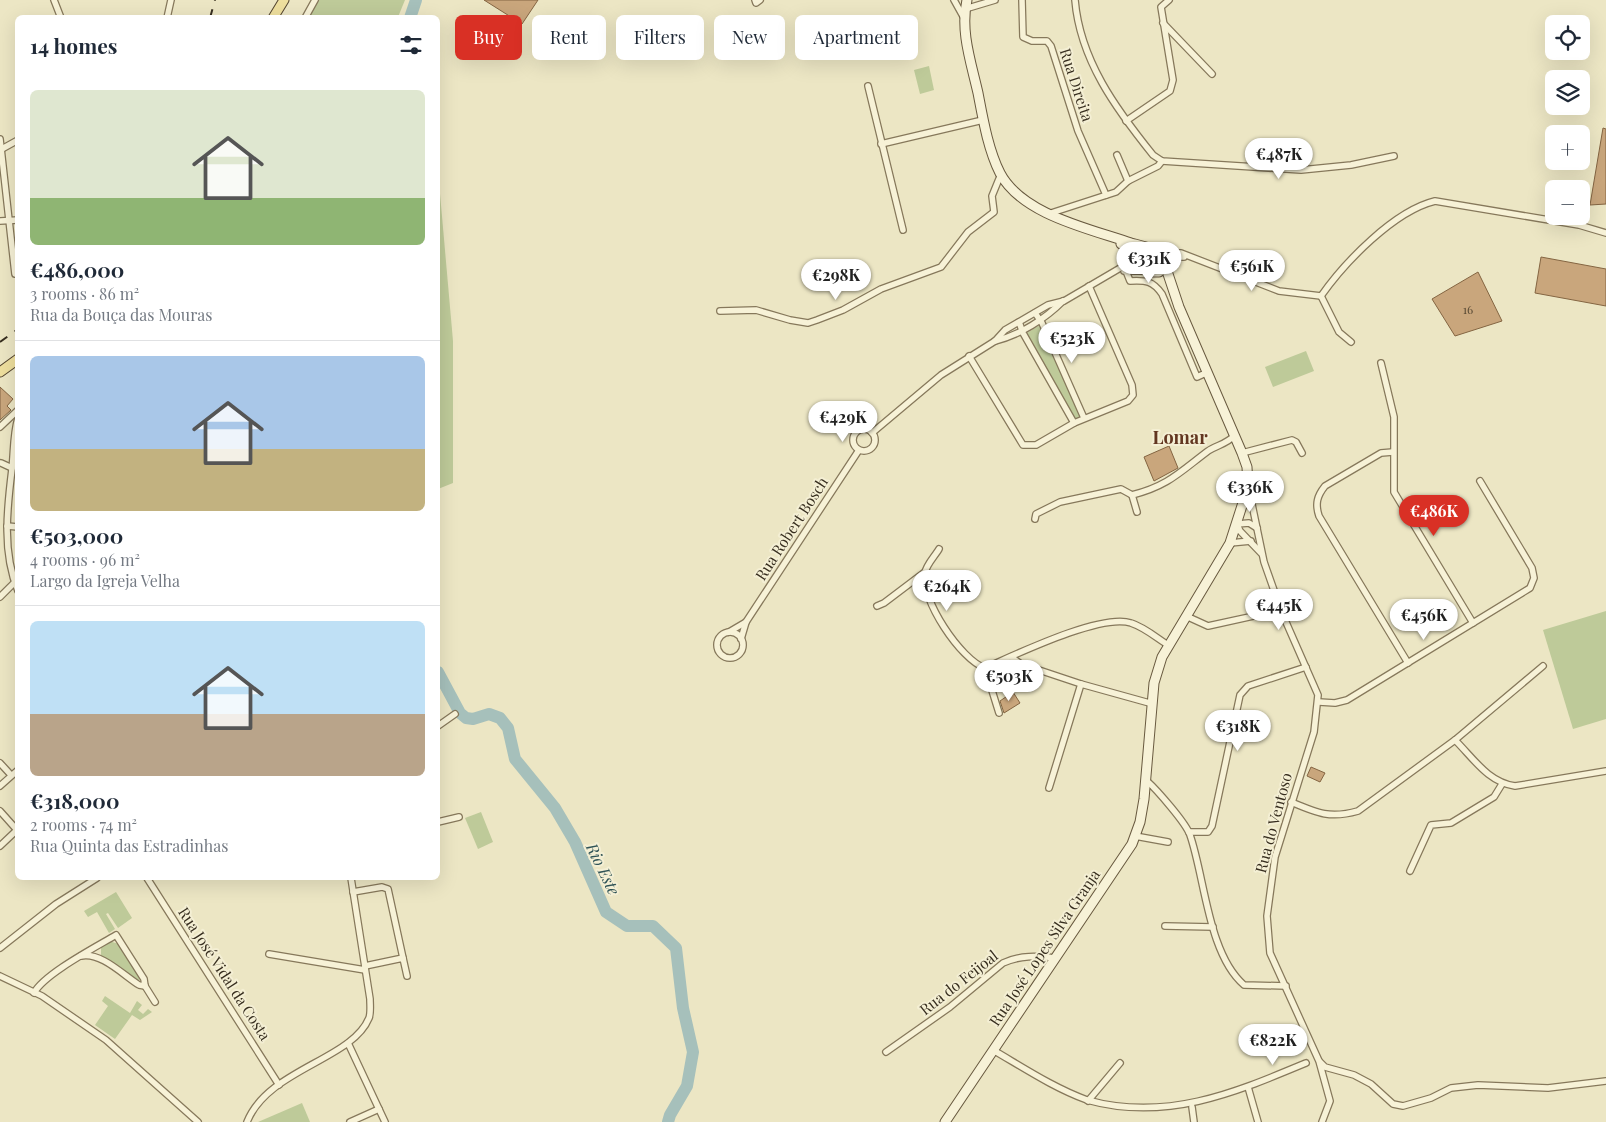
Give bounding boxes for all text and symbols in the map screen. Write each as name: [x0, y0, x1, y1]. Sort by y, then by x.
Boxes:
chip: Buy: [455, 15, 522, 60]
chip: Rent: [532, 15, 606, 60]
chip: Filters: [616, 15, 704, 60]
chip: New: [714, 15, 785, 60]
chip: Apartment: [795, 15, 918, 60]
map controls: [1545, 15, 1590, 225]
button: locate: [1545, 15, 1590, 60]
text: 14 homes: [30, 31, 117, 59]
icon: filters: [397, 31, 425, 59]
street label: Rua Direita: [1056, 46, 1098, 124]
button: layers: [1545, 70, 1590, 115]
icon: home: [183, 123, 273, 213]
button: +: [1545, 125, 1590, 170]
pin: €487K: [1244, 138, 1314, 180]
text: €487K: [1256, 143, 1302, 164]
button: −: [1545, 180, 1590, 225]
pin: €331K: [1114, 242, 1184, 284]
text: €331K: [1127, 247, 1171, 268]
pin: €561K: [1217, 250, 1287, 292]
text: €486,000: [30, 255, 124, 283]
text: €561K: [1230, 255, 1274, 276]
pin: €298K: [801, 258, 871, 301]
text: €298K: [812, 264, 860, 285]
text: 3 rooms · 86 m²: [30, 283, 139, 304]
house number: 16: [1463, 301, 1473, 317]
text: Rua da Bouça das Mouras: [30, 304, 212, 325]
pin: €523K: [1037, 322, 1107, 364]
text: €523K: [1049, 327, 1095, 348]
icon: home: [183, 388, 273, 478]
pin: €429K: [808, 400, 878, 443]
text: €429K: [819, 406, 867, 427]
district label: Lomar: [1152, 425, 1208, 449]
pin: €336K: [1215, 470, 1285, 513]
street label: Rua Robert Bosch: [750, 473, 832, 584]
text: €336K: [1227, 476, 1273, 497]
pin: €486K: [1399, 494, 1469, 537]
text: €486K: [1410, 500, 1458, 521]
text: €503,000: [30, 521, 123, 549]
text: 4 rooms · 96 m²: [30, 549, 140, 570]
text: Largo da Igreja Velha: [30, 570, 180, 591]
pin: €264K: [912, 570, 982, 612]
text: €264K: [923, 575, 971, 596]
pin: €445K: [1244, 588, 1314, 631]
text: €445K: [1256, 594, 1302, 615]
pin: €456K: [1389, 598, 1459, 641]
text: €456K: [1401, 604, 1447, 625]
icon: home: [183, 653, 273, 743]
pin: €503K: [974, 660, 1044, 702]
text: €503K: [985, 665, 1033, 686]
pin: €318K: [1203, 710, 1273, 752]
text: €318K: [1216, 715, 1260, 736]
street label: Rua do Ventoso: [1250, 770, 1296, 875]
text: €318,000: [30, 786, 119, 814]
text: 2 rooms · 74 m²: [30, 814, 137, 835]
text: Rua Quinta das Estradinhas: [30, 835, 228, 856]
water label: Rio Este: [581, 838, 625, 898]
street label: Rua José Lopes Silva Granja: [984, 865, 1104, 1029]
street label: Rua José Vidal da Costa: [174, 903, 276, 1044]
street label: Rua do Feijoal: [915, 945, 1002, 1019]
pin: €822K: [1238, 1024, 1308, 1066]
text: €822K: [1249, 1029, 1297, 1050]

